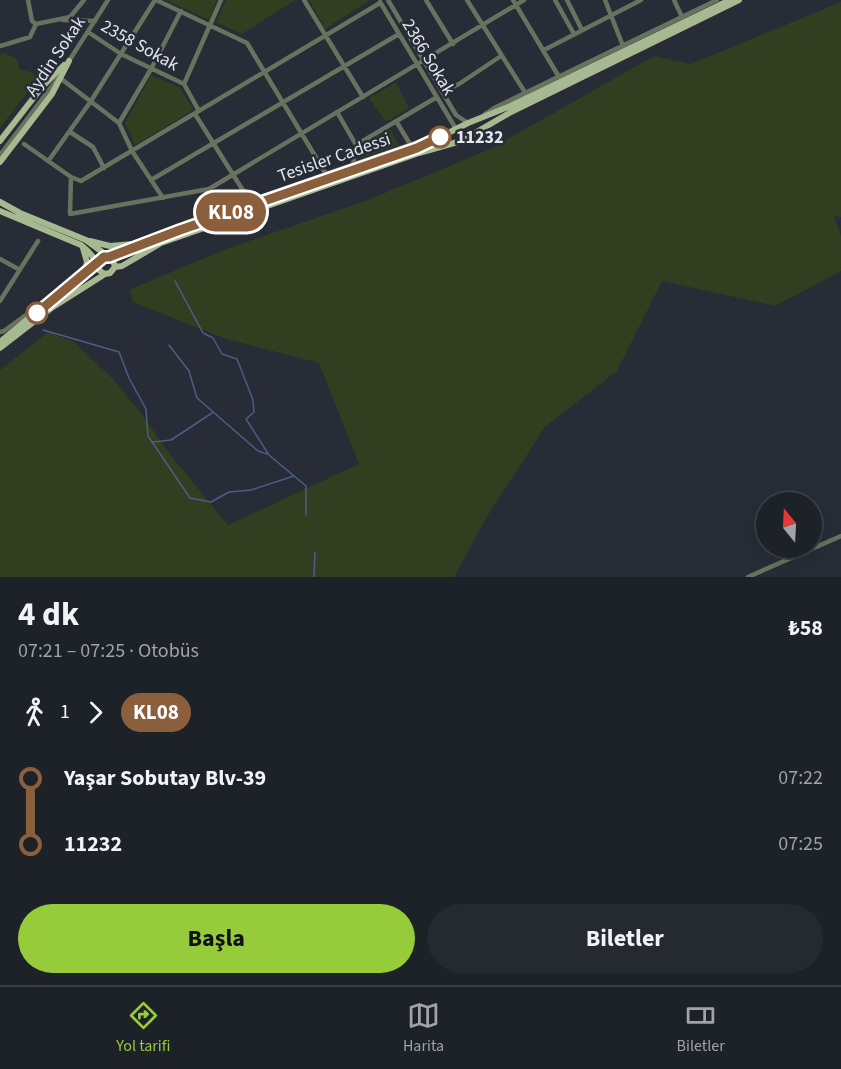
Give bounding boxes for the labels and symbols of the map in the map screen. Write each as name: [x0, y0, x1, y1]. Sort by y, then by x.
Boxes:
street label: Aydin Sokak: [19, 11, 92, 101]
street label: 2358 Sokak: [96, 14, 183, 77]
street label: 2366 Sokak: [396, 14, 461, 100]
place label: 11232: [456, 125, 504, 150]
street label: Tesisler Cadessi: [274, 126, 394, 189]
marker: 11232: [429, 126, 451, 148]
line badge: KL08: [189, 192, 273, 232]
unlabelled marker: [26, 302, 48, 324]
north arrow: [756, 492, 822, 558]

